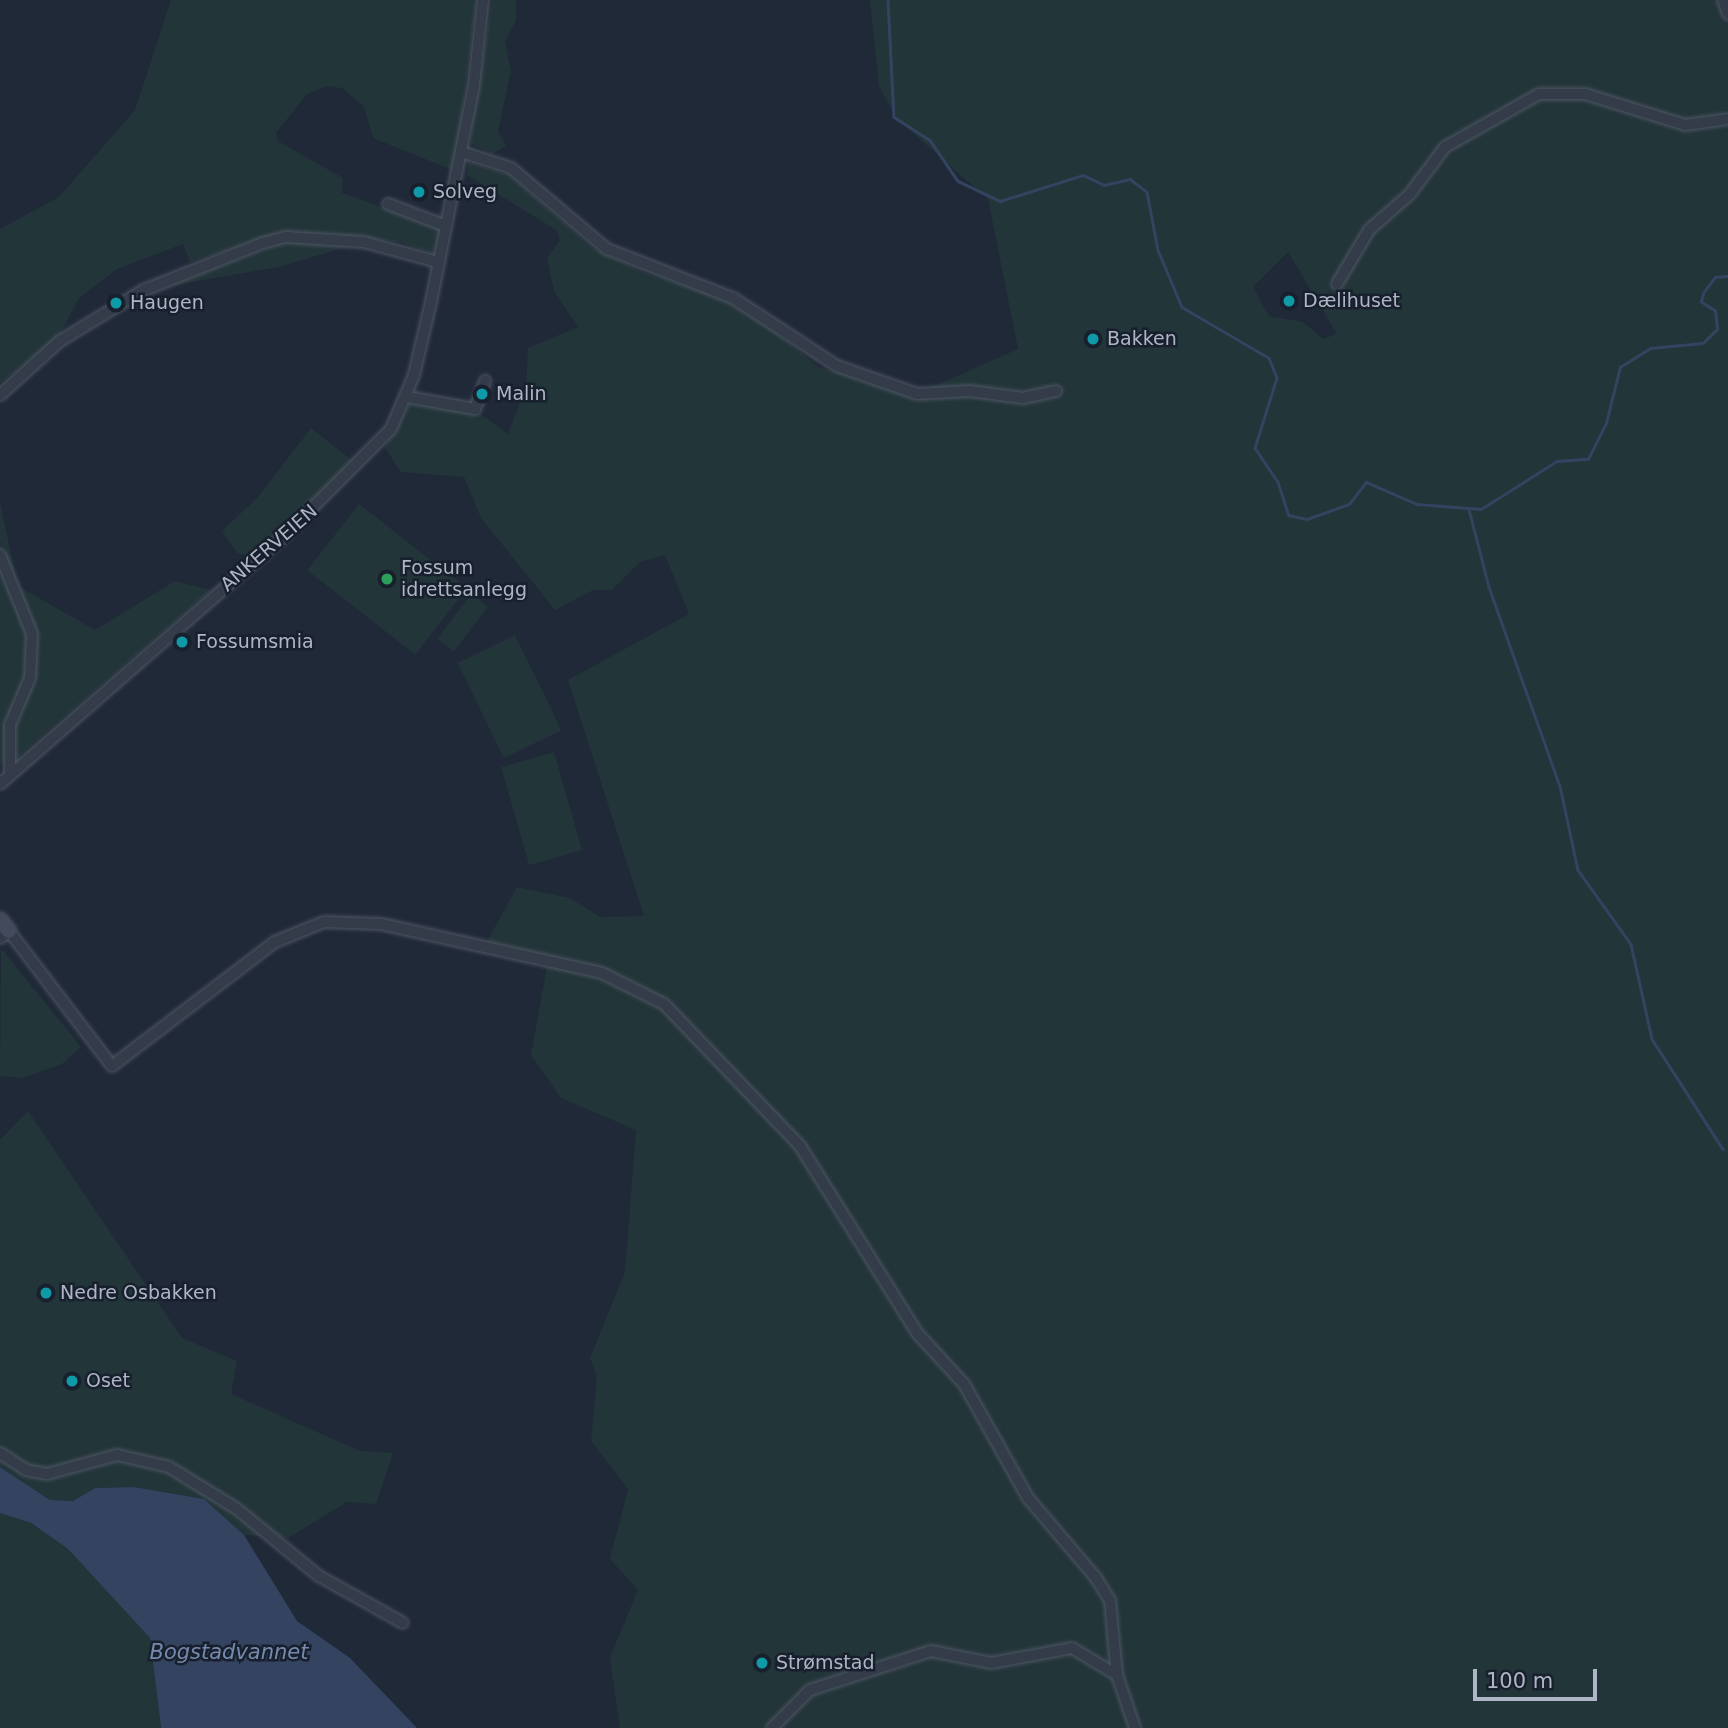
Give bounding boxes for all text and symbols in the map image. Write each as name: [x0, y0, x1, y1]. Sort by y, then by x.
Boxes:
place label: Solveg: [433, 181, 497, 203]
marker: Solveg: [411, 184, 427, 200]
place label: Dælihuset: [1303, 290, 1400, 312]
place label: Haugen: [130, 292, 204, 314]
marker: Dælihuset: [1281, 293, 1297, 309]
marker: Haugen: [108, 295, 124, 311]
place label: Bakken: [1107, 328, 1177, 350]
marker: Bakken: [1085, 331, 1101, 347]
place label: Malin: [496, 383, 547, 405]
marker: Malin: [474, 386, 490, 402]
street label: ANKERVEIEN: [216, 500, 322, 596]
place label: Fossum idrettsanlegg: [401, 557, 527, 601]
marker: Fossum idrettsanlegg: [379, 571, 395, 587]
place label: Fossumsmia: [196, 631, 314, 653]
marker: Fossumsmia: [174, 634, 190, 650]
place label: Nedre Osbakken: [60, 1282, 217, 1304]
marker: Nedre Osbakken: [38, 1285, 54, 1301]
place label: Oset: [86, 1370, 130, 1392]
marker: Oset: [64, 1373, 80, 1389]
water label: Bogstadvannet: [149, 1639, 309, 1665]
place label: Strømstad: [776, 1652, 875, 1674]
scale bar: [1476, 1654, 1600, 1698]
marker: Strømstad: [754, 1655, 770, 1671]
text: 100 m: [1486, 1669, 1553, 1693]

